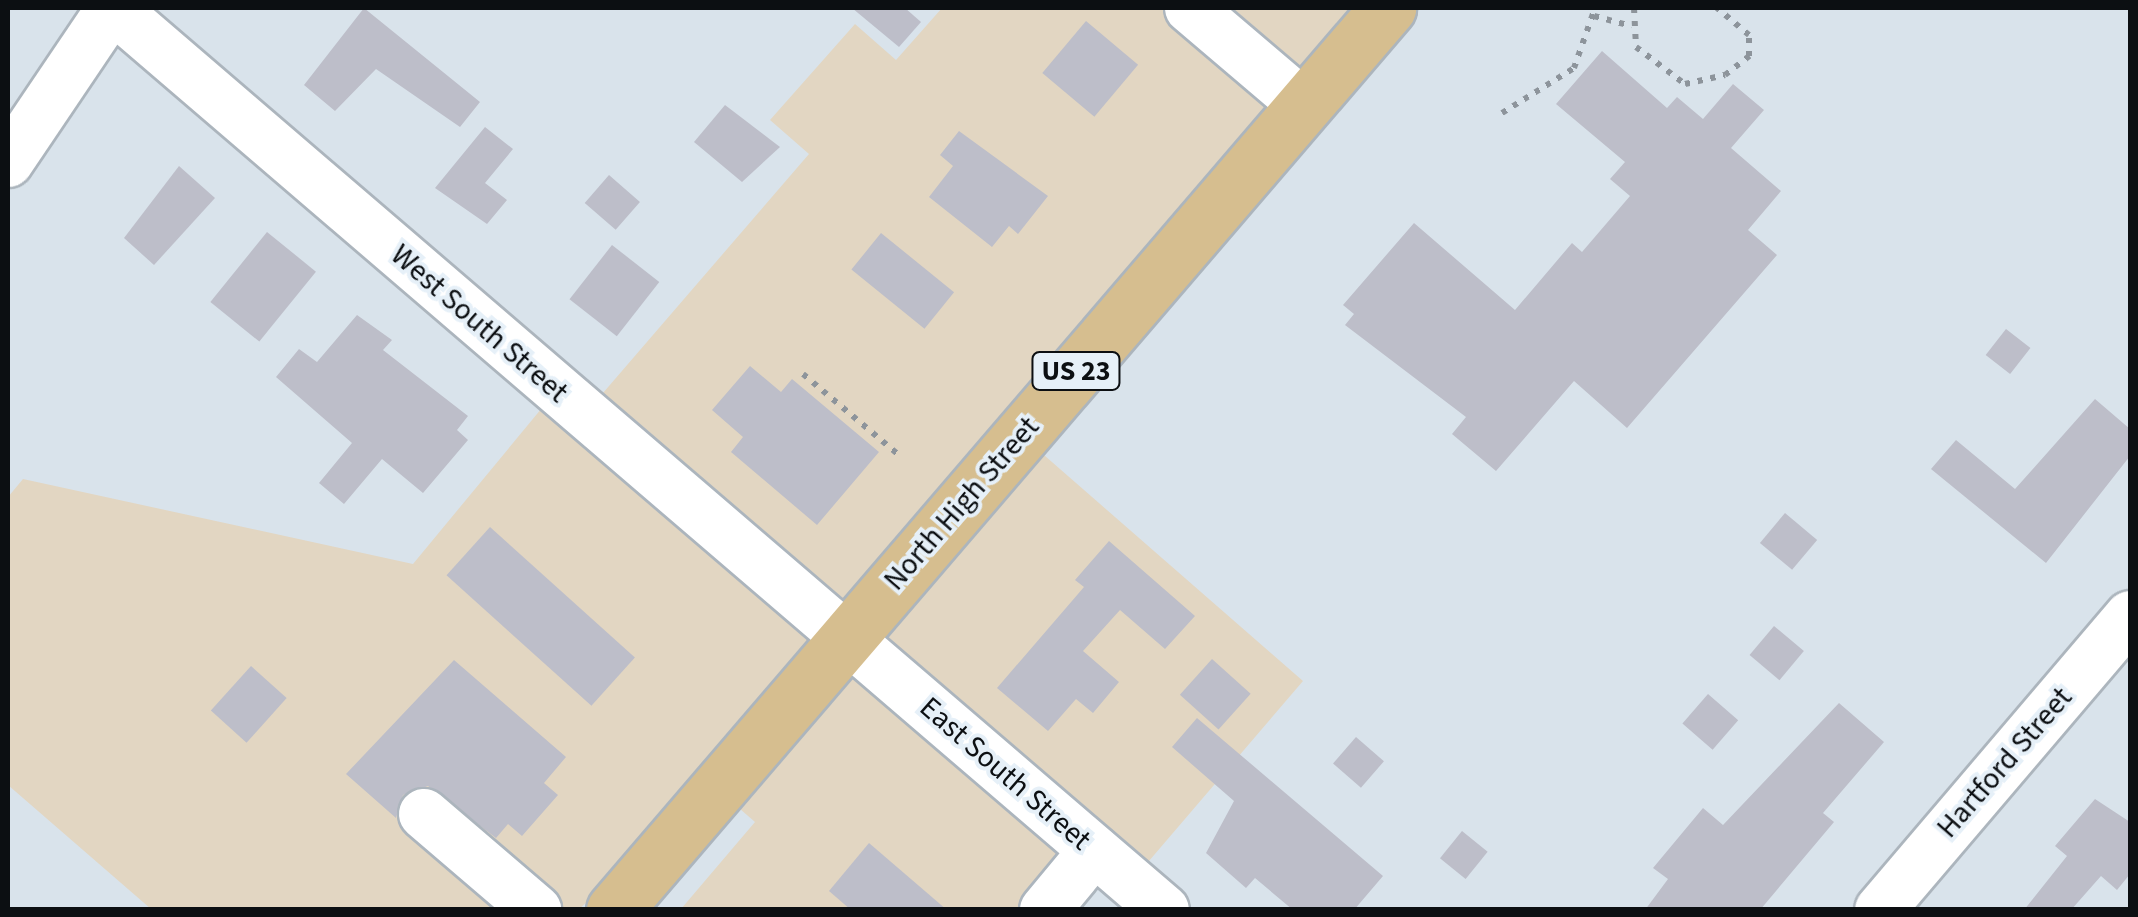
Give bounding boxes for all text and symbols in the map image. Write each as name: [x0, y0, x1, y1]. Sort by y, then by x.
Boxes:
street label: West South Street: [383, 237, 575, 411]
road number: US 23: [1031, 348, 1121, 394]
street label: North High Street: [877, 410, 1047, 598]
street label: Hartford Street: [1930, 680, 2080, 846]
street label: East South Street: [912, 690, 1098, 858]

